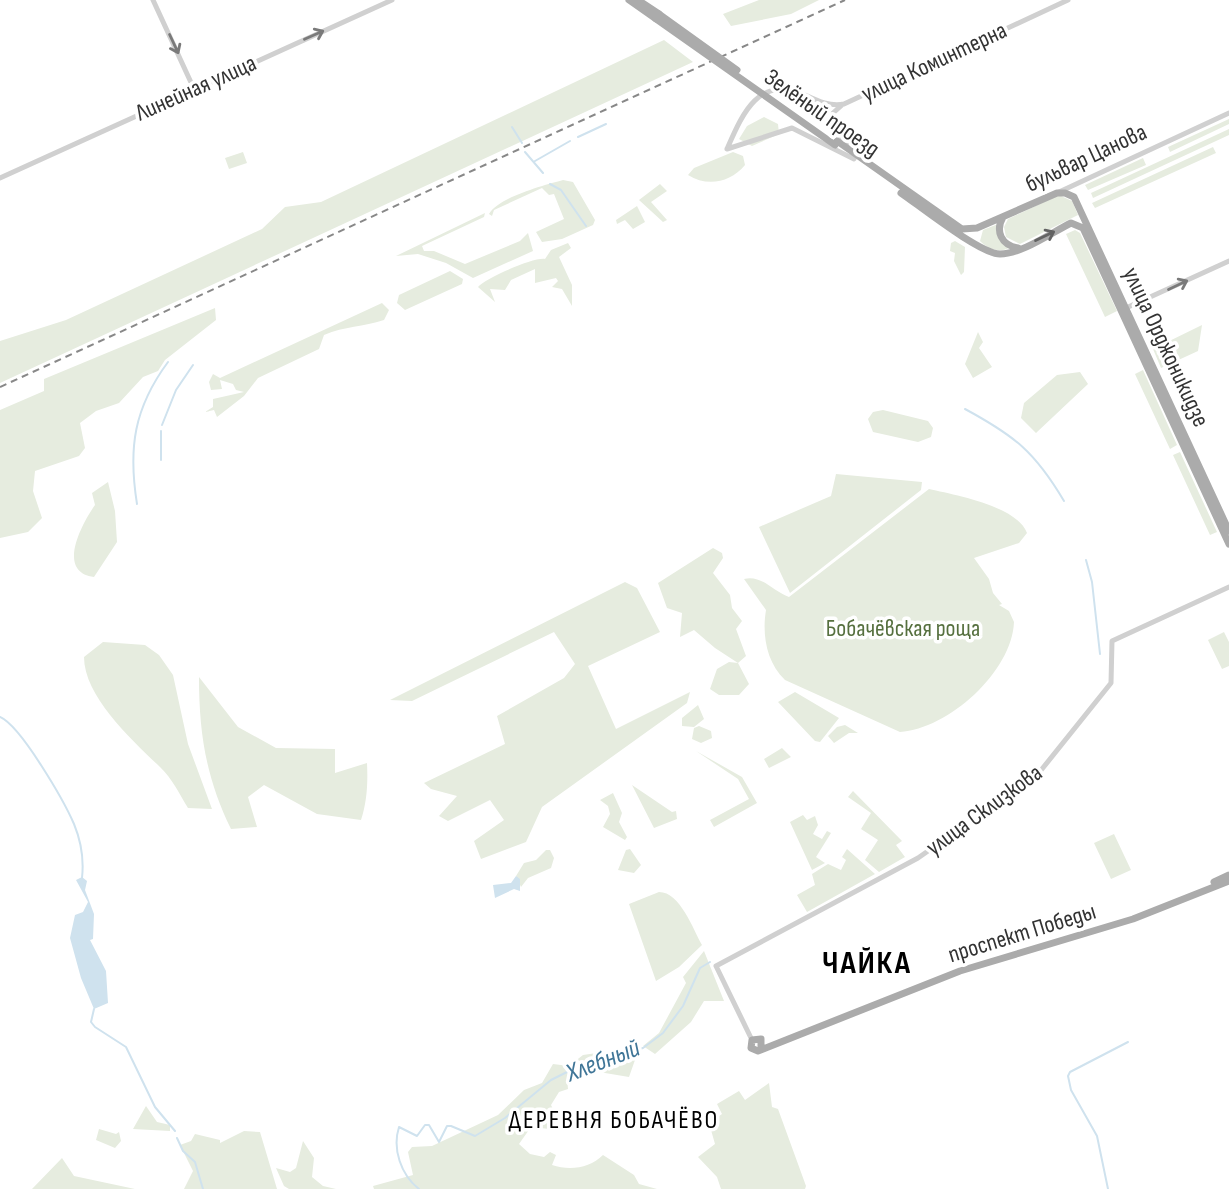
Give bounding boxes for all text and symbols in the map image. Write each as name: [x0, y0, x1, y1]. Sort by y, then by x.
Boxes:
street label: улица Коминтерна: [857, 16, 1011, 108]
one-way arrow: [303, 28, 324, 41]
one-way arrow: [168, 33, 181, 54]
street label: Линейная улица: [130, 48, 261, 128]
street label: Зелёный проезд: [759, 63, 885, 163]
street label: бульвар Цанова: [1021, 117, 1151, 199]
one-way arrow: [1034, 229, 1055, 242]
street label: улица Орджоникидзе: [1116, 263, 1216, 431]
one-way arrow: [1167, 278, 1188, 291]
park label: Бобачёвская роща: [826, 614, 980, 643]
street label: улица Склизкова: [920, 758, 1048, 862]
street label: проспект Победы: [945, 897, 1099, 969]
district label: ЧАЙКА: [822, 944, 912, 983]
water label: Хлебный: [561, 1033, 645, 1090]
district label: ДЕРЕВНЯ БОБАЧЁВО: [509, 1105, 719, 1136]

